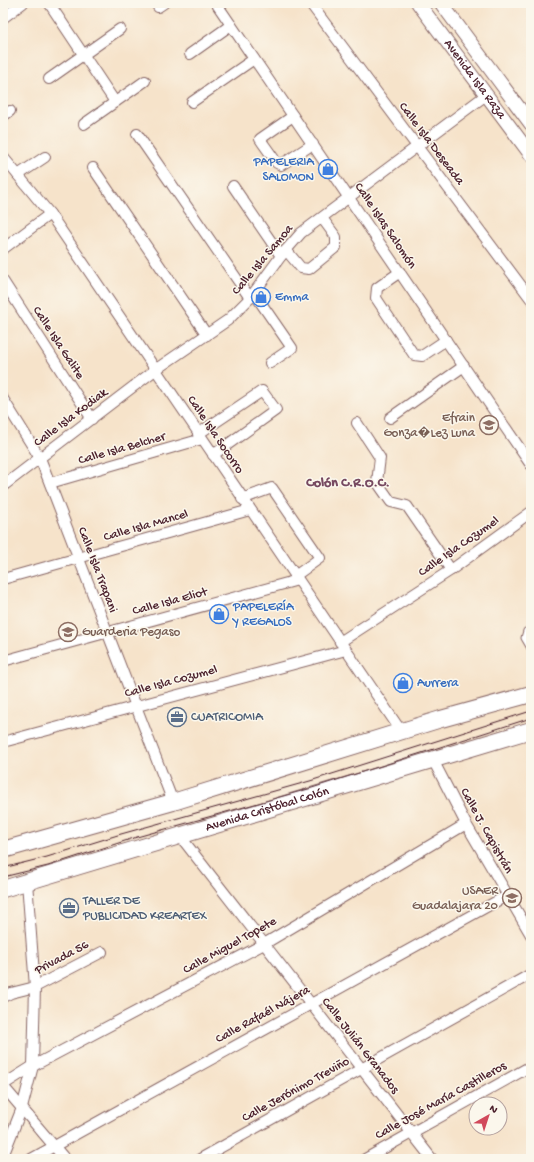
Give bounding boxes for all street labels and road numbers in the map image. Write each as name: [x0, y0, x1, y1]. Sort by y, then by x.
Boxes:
street label: Avenida Isla Raza: [440, 37, 510, 123]
street label: Calle Isla Deseada: [395, 100, 467, 189]
street label: Calle Islas Salomón: [351, 180, 420, 273]
street label: Calle Isla Samoa: [229, 221, 297, 298]
street label: Calle Isla Galite: [29, 304, 87, 383]
street label: Calle Isla Kodiak: [31, 385, 112, 451]
street label: Calle Isla Socorro: [183, 393, 247, 477]
street label: Calle Isla Belcher: [77, 429, 169, 469]
street label: Calle Isla Mancel: [102, 507, 190, 545]
street label: Calle Isla Cozumel: [416, 513, 502, 580]
street label: Calle Isla Trapani: [74, 525, 120, 615]
street label: Calle Isla Eliot: [131, 584, 211, 619]
street label: Calle Isla Cozumel: [123, 662, 219, 702]
street label: Avenida Cristóbal Colón: [204, 784, 332, 835]
street label: Calle J. Capistrán: [456, 786, 516, 877]
street label: Calle Miguel Topete: [181, 914, 280, 978]
street label: Privada 56: [32, 937, 92, 979]
street label: Calle Rafaél Nájera: [213, 982, 314, 1047]
street label: Calle Julián Granados: [318, 995, 403, 1098]
street label: Calle Jerónimo Treviño: [240, 1054, 353, 1126]
street label: Calle José María Castilleros: [373, 1058, 510, 1143]

